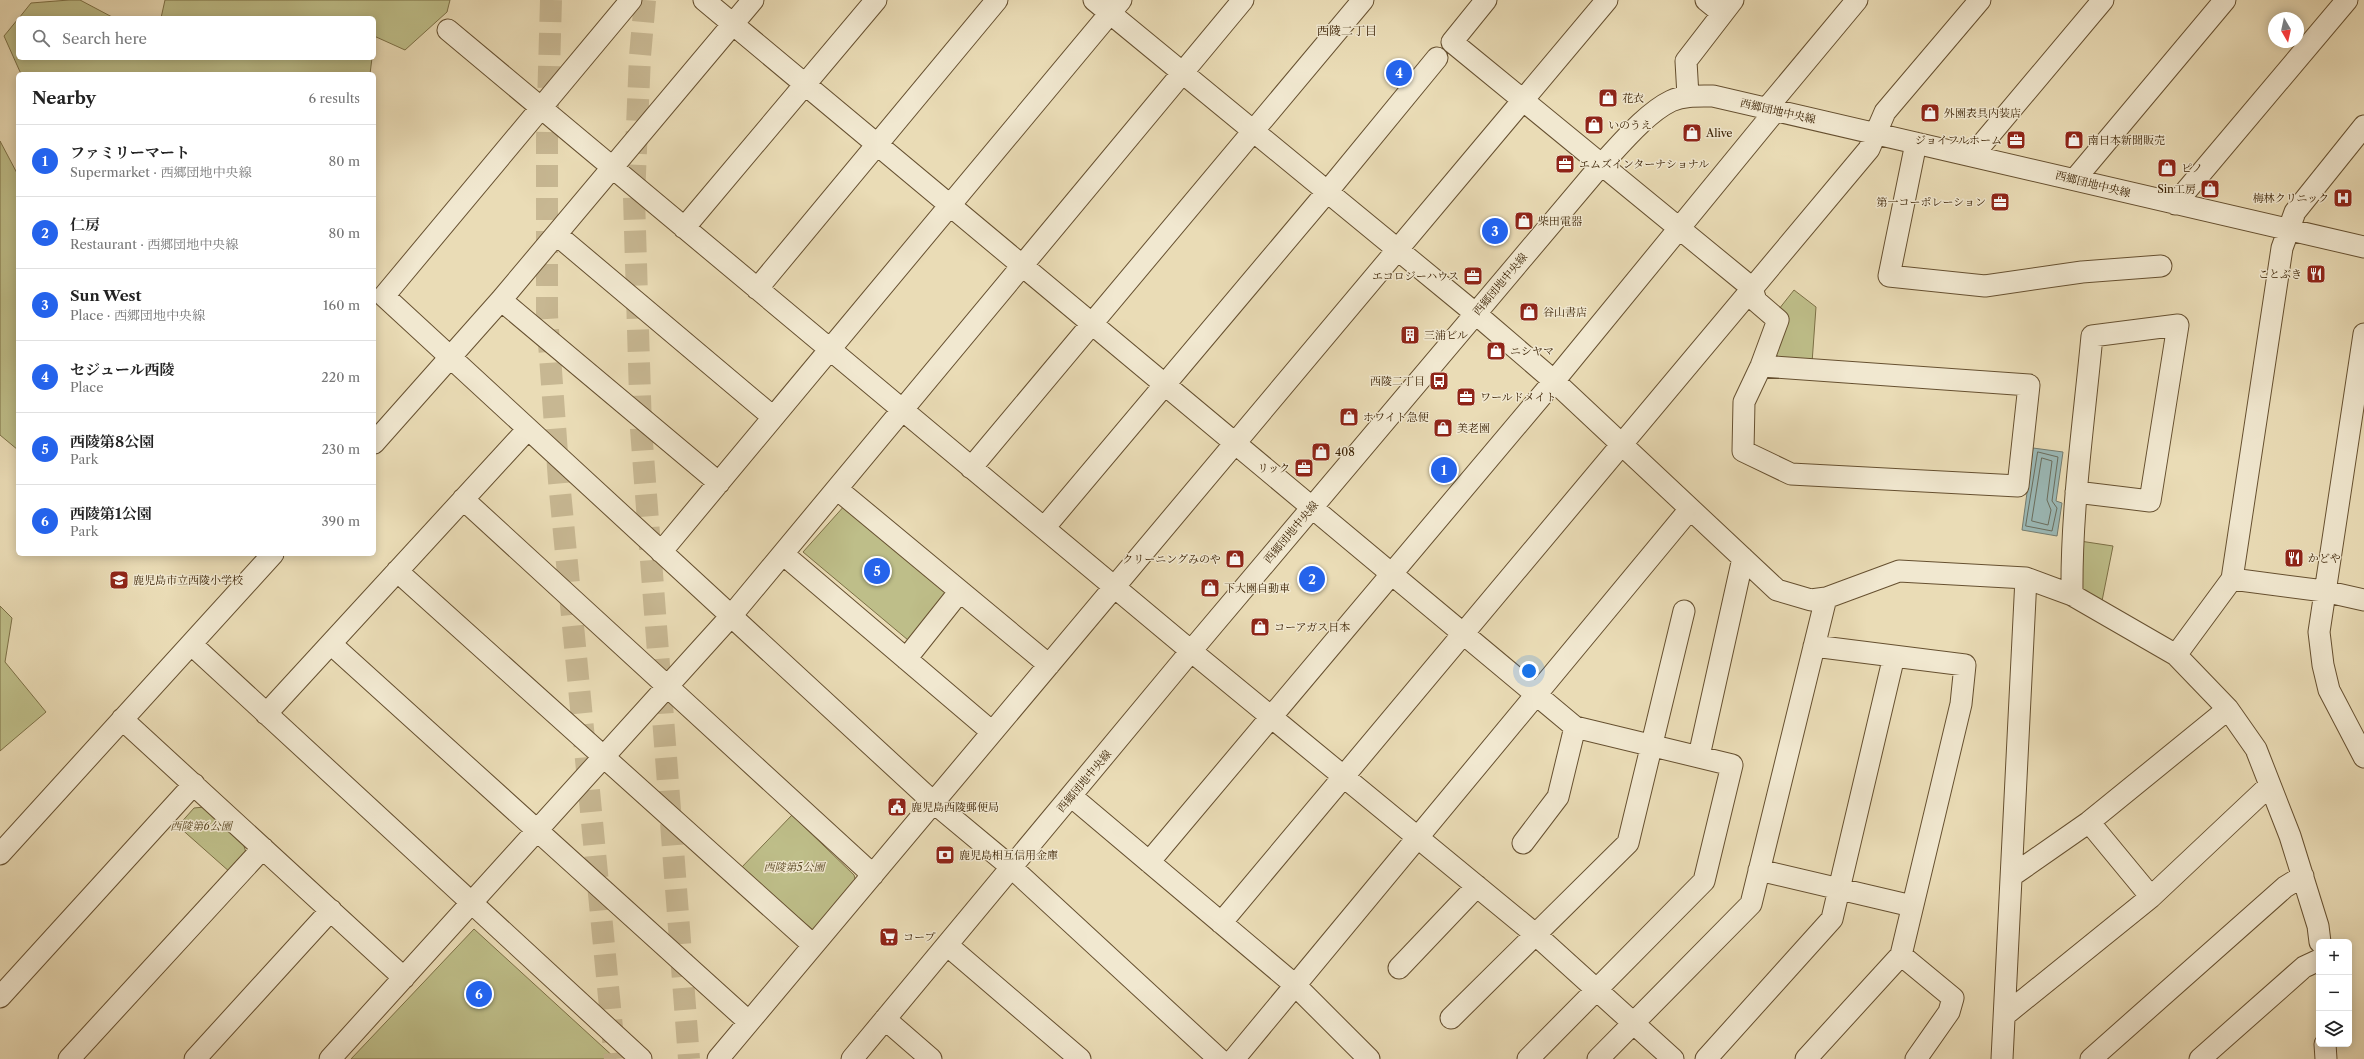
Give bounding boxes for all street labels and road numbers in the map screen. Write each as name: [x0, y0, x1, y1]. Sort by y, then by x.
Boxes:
street label: 西郷団地中央線: [1739, 96, 1817, 126]
street label: 西郷団地中央線: [2054, 168, 2132, 200]
street label: 西郷団地中央線: [1470, 250, 1530, 318]
street label: 西郷団地中央線: [1261, 498, 1321, 566]
street label: 西郷団地中央線: [1054, 747, 1114, 815]

